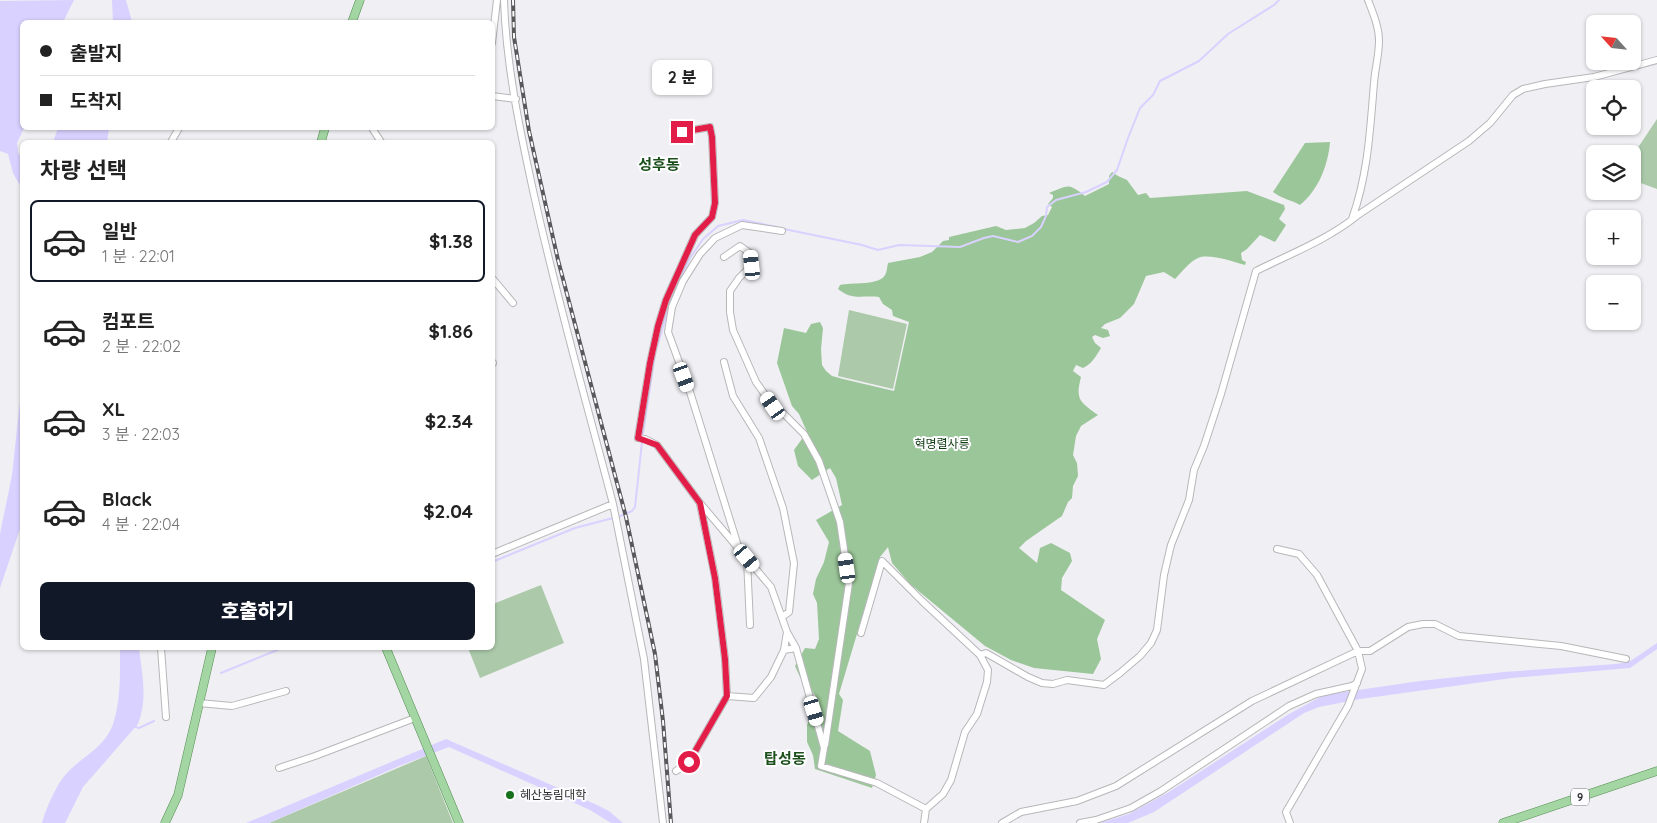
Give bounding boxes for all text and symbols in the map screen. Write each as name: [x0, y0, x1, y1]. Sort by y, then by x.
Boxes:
north arrow: [1586, 15, 1641, 70]
map controls: [1586, 15, 1641, 330]
text: 출발지: [70, 41, 122, 65]
callout: 2 분: [652, 59, 712, 94]
text: 2 분: [668, 67, 696, 87]
button: locate: [1586, 80, 1641, 135]
text: 도착지: [70, 89, 122, 113]
route end: [671, 121, 693, 143]
button: layers: [1586, 145, 1641, 200]
district label: 성후동: [638, 155, 680, 174]
text: 차량 선택: [40, 156, 127, 184]
button: +: [1586, 210, 1641, 265]
icon: car: [42, 219, 87, 264]
text: 일반: [102, 219, 137, 243]
text: $1.38: [429, 229, 473, 253]
text: 1 분 · 22:01: [102, 246, 175, 266]
car: [742, 249, 761, 281]
button: −: [1586, 275, 1641, 330]
icon: car: [42, 309, 87, 354]
text: 컴포트: [102, 309, 154, 333]
text: $1.86: [429, 319, 473, 343]
text: 2 분 · 22:02: [102, 336, 181, 356]
car: [671, 360, 696, 394]
car: [758, 389, 787, 423]
text: XL: [102, 397, 125, 421]
icon: car: [42, 399, 87, 444]
text: $2.34: [425, 409, 473, 433]
text: 3 분 · 22:03: [102, 424, 180, 444]
park label: 혁명렬사릉: [914, 436, 970, 451]
text: Black: [102, 487, 152, 511]
icon: car: [42, 489, 87, 534]
text: $2.04: [423, 499, 473, 523]
text: 4 분 · 22:04: [102, 514, 180, 534]
car: [731, 542, 762, 574]
car: [837, 552, 856, 584]
button: 호출하기: [40, 582, 475, 640]
car: [802, 694, 825, 728]
district label: 탑성동: [764, 749, 806, 768]
route start: [678, 751, 700, 773]
place label: 혜산농림대학: [520, 787, 586, 802]
marker: 혜산농림대학: [504, 789, 516, 801]
road number: 9: [1571, 789, 1589, 806]

